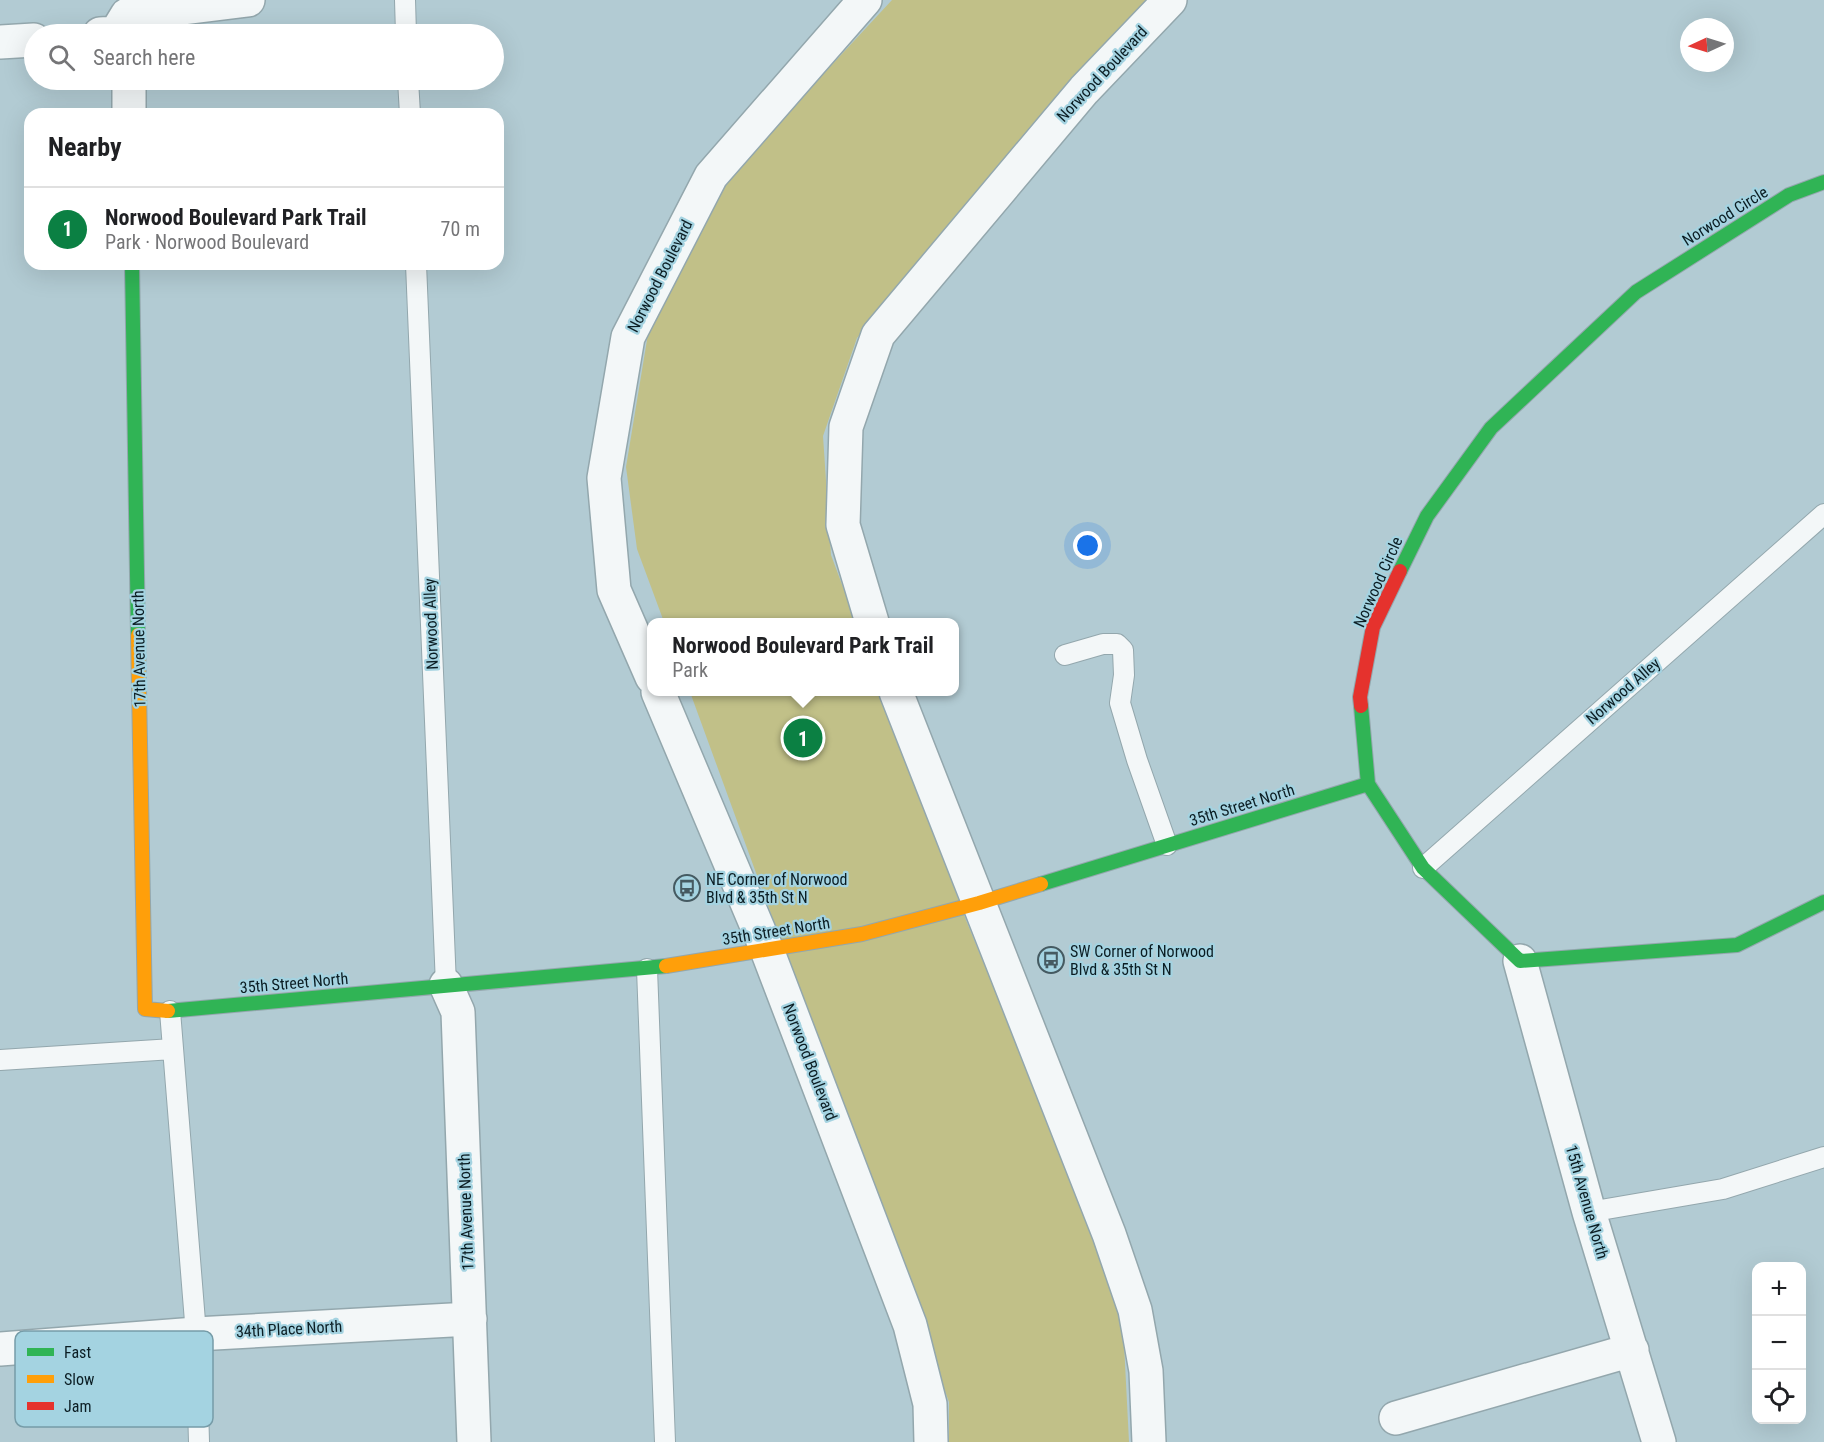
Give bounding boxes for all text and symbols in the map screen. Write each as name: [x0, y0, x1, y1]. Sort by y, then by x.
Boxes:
north arrow: [1680, 18, 1734, 72]
street label: Norwood Boulevard: [1053, 22, 1151, 126]
search box: [24, 24, 504, 90]
icon: search: [45, 41, 78, 74]
text: Search here: [93, 45, 195, 70]
text: Nearby: [48, 132, 122, 162]
street label: Norwood Circle: [1679, 182, 1771, 250]
text: Norwood Boulevard Park Trail: [105, 205, 366, 230]
text: 1: [62, 217, 73, 241]
text: 70 m: [441, 217, 480, 241]
street label: Norwood Boulevard: [623, 217, 697, 335]
text: Park · Norwood Boulevard: [105, 230, 309, 254]
your location: [1073, 531, 1102, 560]
street label: Norwood Circle: [1350, 534, 1406, 630]
street label: Norwood Alley: [420, 578, 442, 670]
street label: 17th Avenue North: [128, 590, 150, 708]
popup: [647, 618, 959, 696]
text: Norwood Boulevard Park Trail: [672, 633, 934, 658]
street label: Norwood Alley: [1582, 654, 1664, 728]
text: Park: [672, 658, 708, 682]
pin: 1: [784, 716, 822, 760]
street label: 35th Street North: [1187, 780, 1297, 830]
place label: NE Corner of Norwood Blvd & 35th St N: [706, 870, 847, 907]
bus stop icon: NE Corner of Norwood Blvd & 35th St N: [672, 873, 702, 903]
street label: 35th Street North: [721, 913, 831, 949]
place label: SW Corner of Norwood Blvd & 35th St N: [1070, 942, 1214, 979]
bus stop icon: SW Corner of Norwood Blvd & 35th St N: [1036, 945, 1066, 975]
street label: 35th Street North: [239, 969, 349, 997]
street label: Norwood Boulevard: [779, 1001, 841, 1123]
street label: 15th Avenue North: [1562, 1143, 1612, 1261]
street label: 17th Avenue North: [454, 1153, 478, 1271]
map controls: [1752, 1262, 1806, 1424]
button: +: [1752, 1262, 1806, 1316]
button: −: [1752, 1316, 1806, 1370]
street label: 34th Place North: [235, 1317, 343, 1341]
legend: [15, 1331, 213, 1427]
text: Fast: [64, 1343, 91, 1362]
text: Slow: [64, 1370, 94, 1389]
button: locate: [1752, 1370, 1806, 1424]
text: Jam: [64, 1397, 91, 1416]

